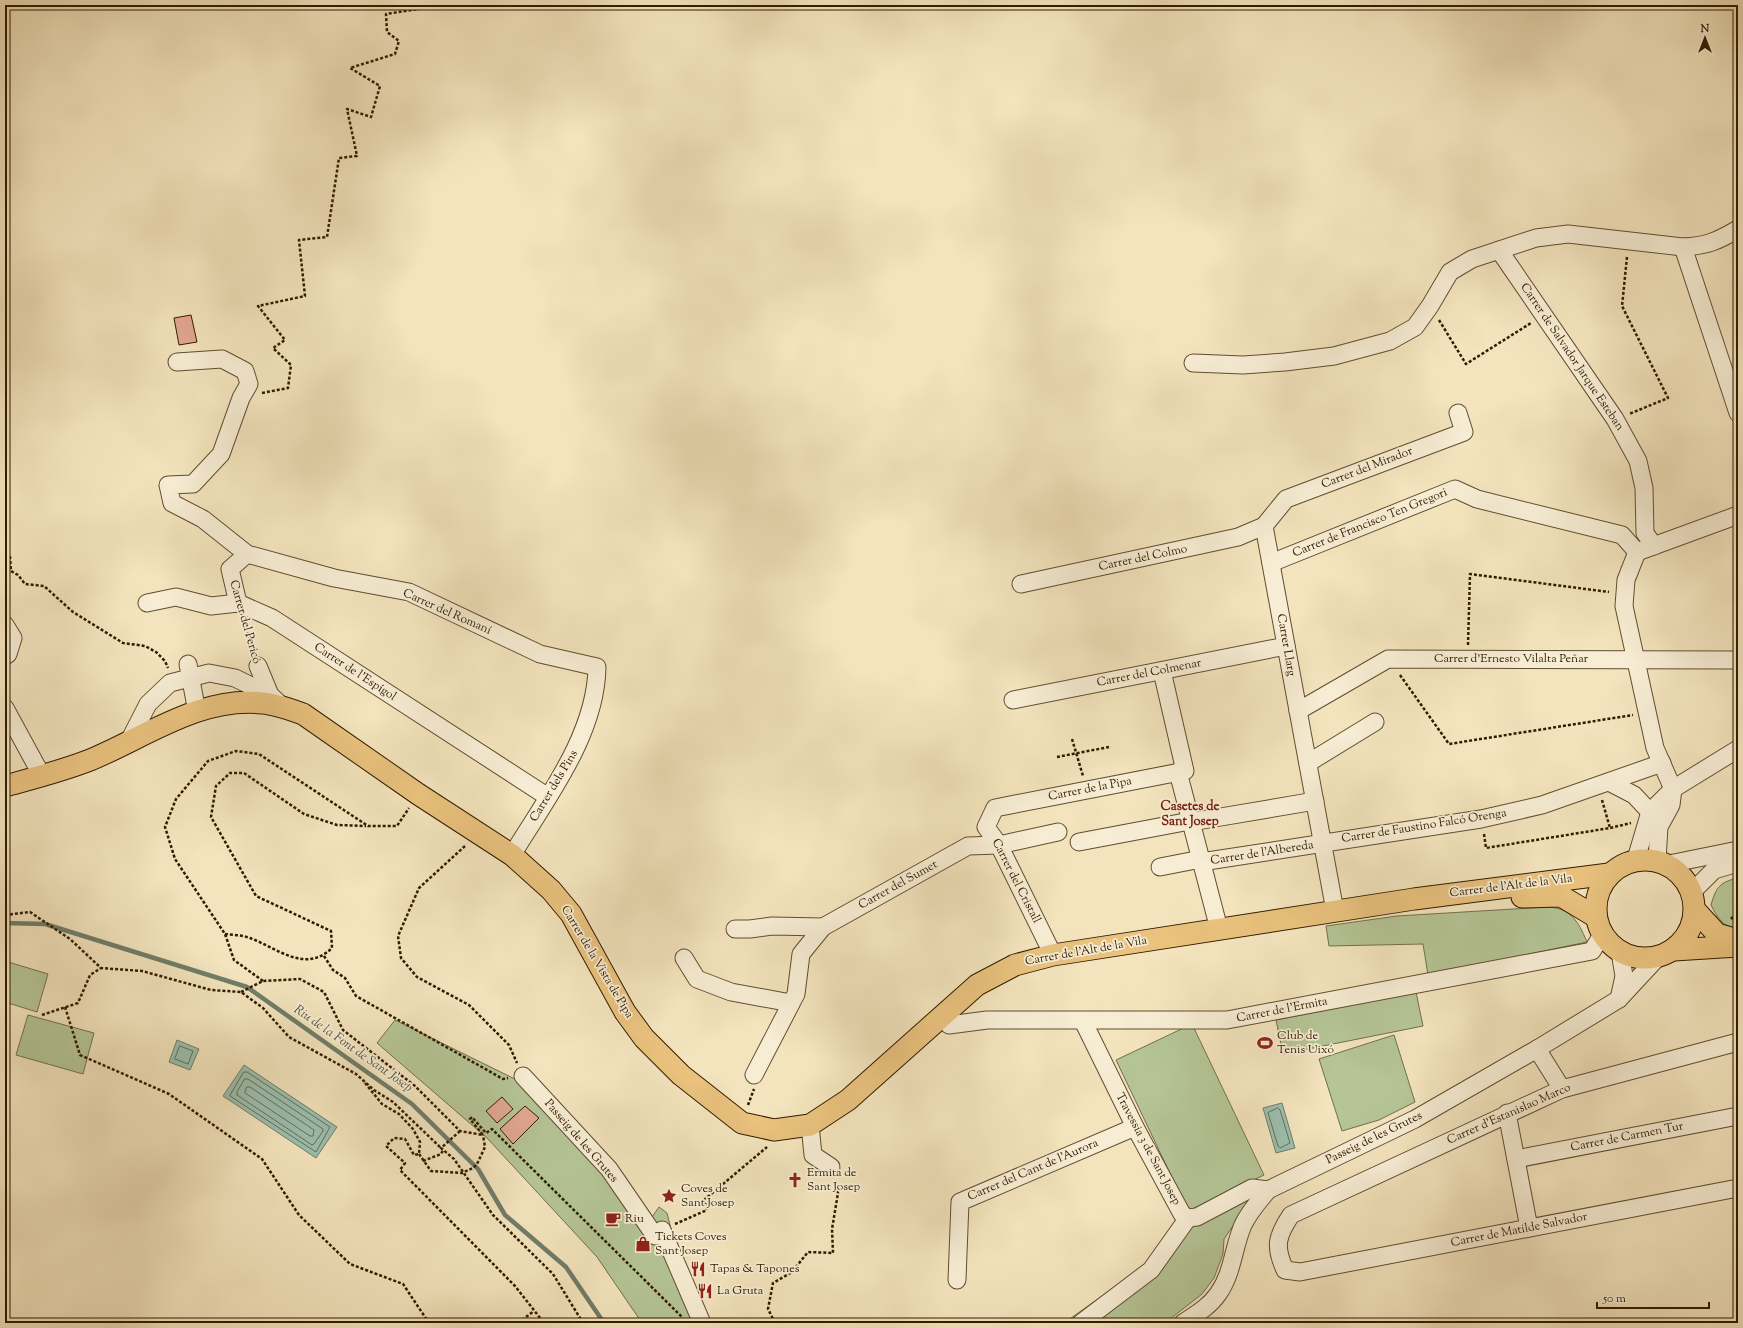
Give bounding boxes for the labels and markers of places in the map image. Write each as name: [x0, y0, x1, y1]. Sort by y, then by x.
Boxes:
place label: Club de Tenis Uixó: [1277, 1027, 1334, 1059]
sports icon: Club de Tenis Uixó: [1256, 1034, 1274, 1052]
place label: Ermita de Sant Josep: [807, 1164, 861, 1196]
church icon: Ermita de Sant Josep: [786, 1171, 804, 1189]
place label: Coves de Sant Josep: [681, 1180, 735, 1212]
place icon: Coves de Sant Josep: [660, 1187, 678, 1205]
cafe icon: Riu: [604, 1210, 622, 1228]
place label: Riu: [625, 1210, 644, 1228]
place label: Tickets Coves Sant Josep: [655, 1228, 727, 1260]
shop icon: Tickets Coves Sant Josep: [634, 1235, 652, 1253]
restaurant icon: Tapas & Tapones: [689, 1260, 707, 1278]
place label: Tapas & Tapones: [710, 1260, 800, 1278]
restaurant icon: La Gruta: [696, 1282, 714, 1300]
place label: La Gruta: [717, 1282, 764, 1300]

